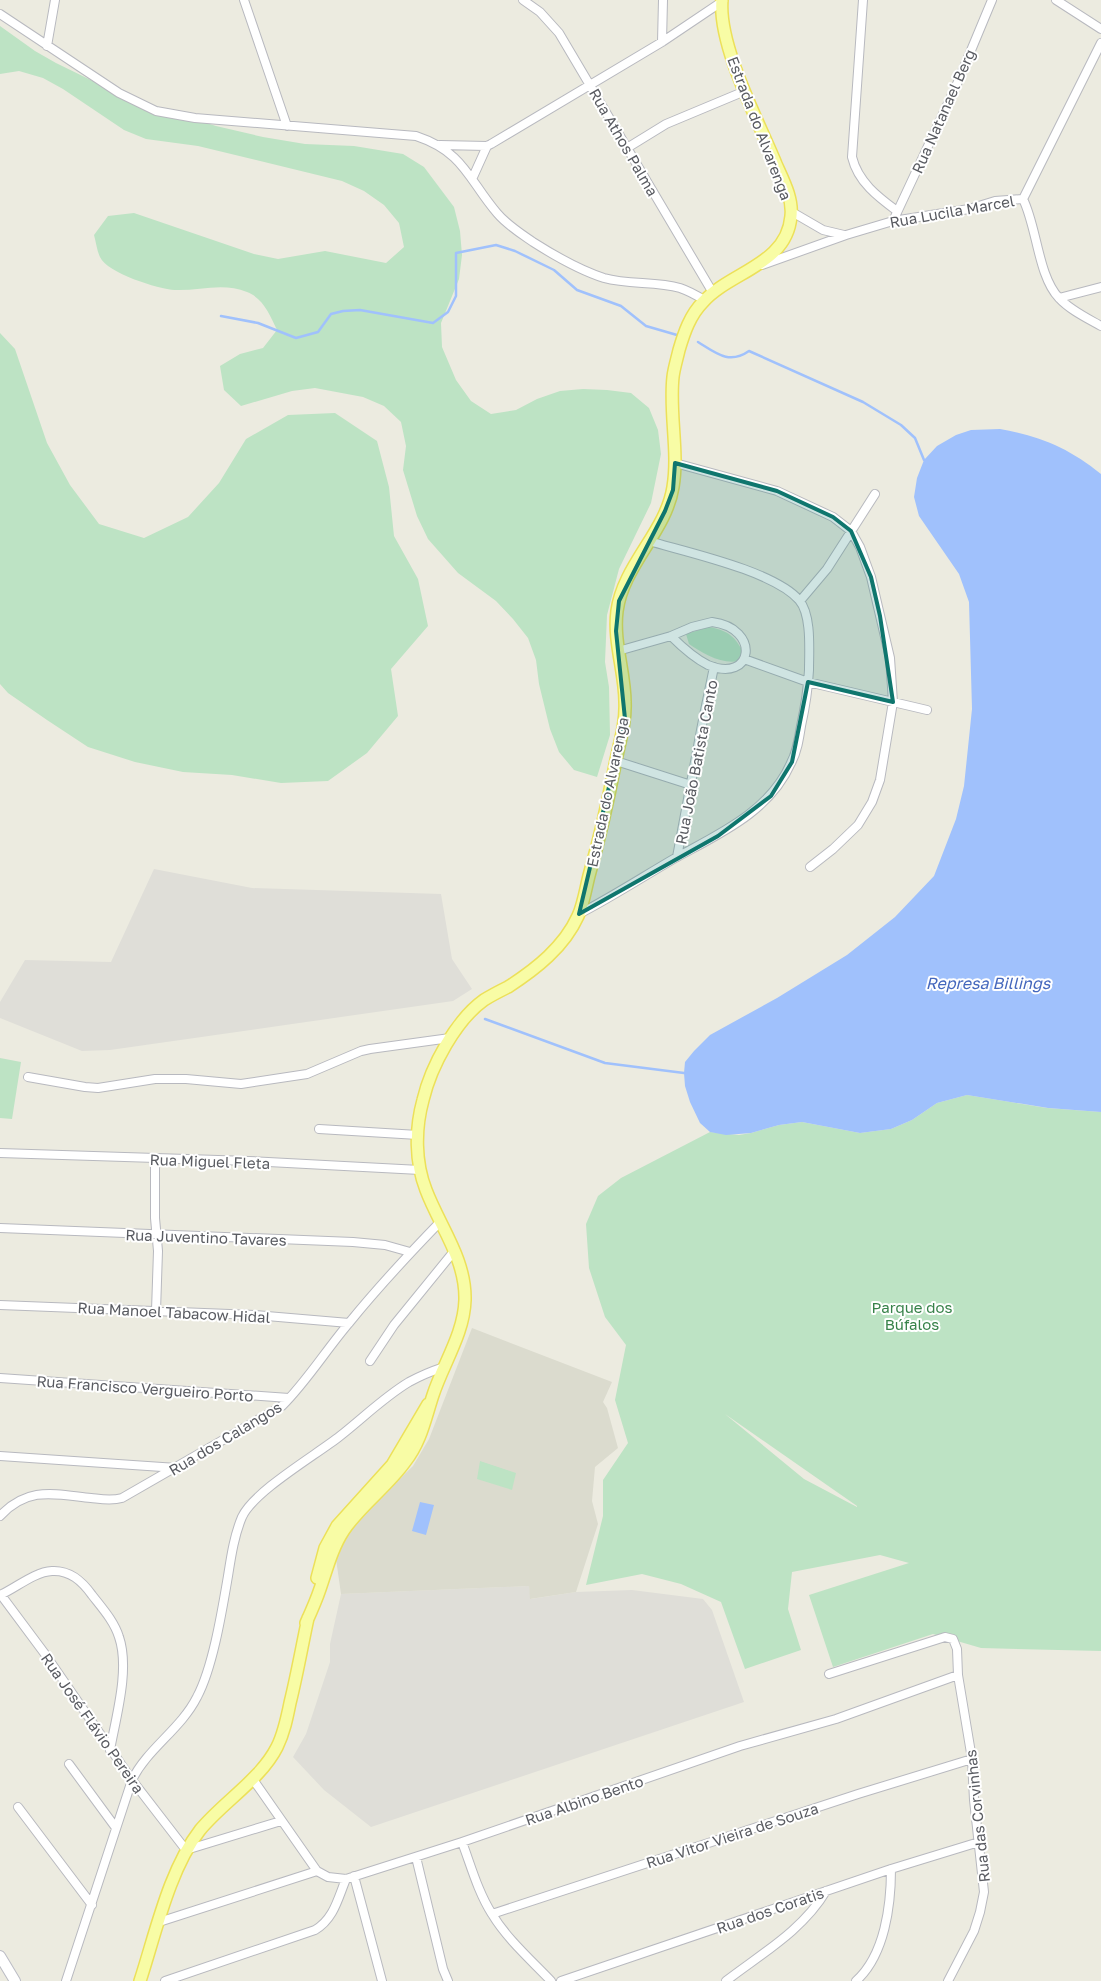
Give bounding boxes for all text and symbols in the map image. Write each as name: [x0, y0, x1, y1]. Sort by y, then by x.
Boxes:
street label: Rua Natanael Berg: [908, 46, 978, 176]
street label: Estrada do Alvarenga: [724, 53, 796, 203]
street label: Rua Athos Palma: [586, 85, 662, 199]
street label: Rua Lucila Marcel: [888, 191, 1016, 231]
street label: Rua João Batista Canto: [671, 678, 721, 846]
street label: Estrada do Alvarenga: [582, 715, 632, 869]
water label: Represa Billings: [926, 973, 1052, 993]
street label: Rua Miguel Fleta: [150, 1150, 270, 1172]
street label: Rua Juventino Tavares: [125, 1225, 287, 1249]
street label: Rua Manoel Tabacow Hidal: [77, 1298, 271, 1326]
park label: Parque dos Búfalos: [872, 1298, 952, 1333]
street label: Rua Francisco Vergueiro Porto: [36, 1371, 254, 1405]
street label: Rua dos Calangos: [165, 1397, 285, 1479]
street label: Rua José Flávio Pereira: [38, 1649, 148, 1797]
street label: Rua das Corvinhas: [961, 1749, 993, 1883]
street label: Rua Albino Bento: [523, 1771, 645, 1829]
street label: Rua Vitor Vieira de Souza: [644, 1799, 820, 1871]
street label: Rua dos Coratis: [714, 1883, 826, 1937]

